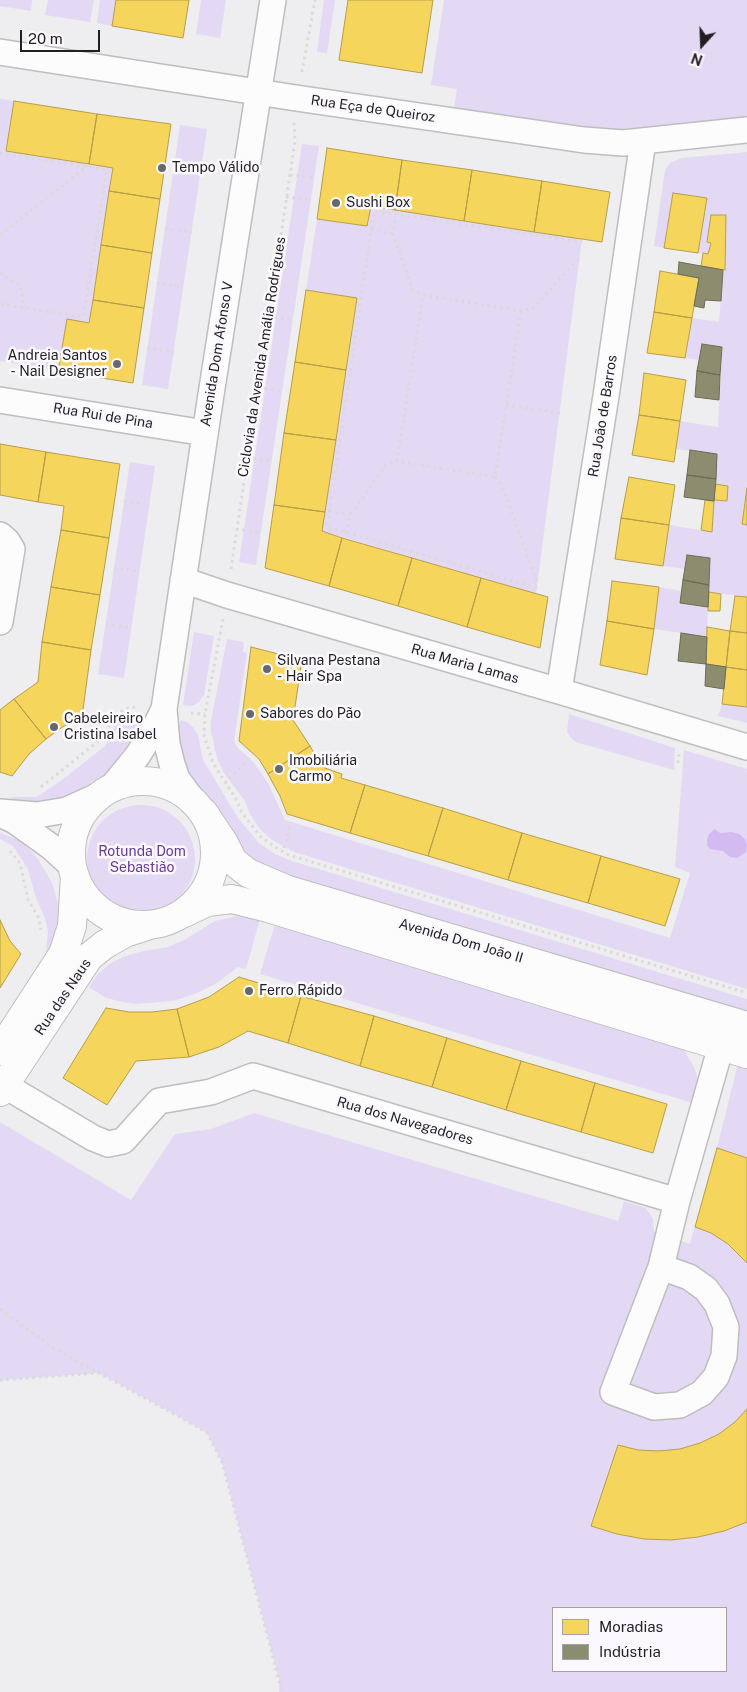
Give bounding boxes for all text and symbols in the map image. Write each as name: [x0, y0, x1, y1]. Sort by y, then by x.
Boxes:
scale bar: [22, 20, 102, 52]
north arrow: [677, 20, 727, 70]
text: 20 m: [28, 30, 63, 47]
text: N: [689, 50, 705, 68]
street label: Rua Eça de Queiroz: [310, 92, 436, 126]
place label: Tempo Válido: [172, 160, 259, 176]
marker: Tempo Válido: [156, 162, 168, 174]
place label: Sushi Box: [346, 195, 410, 211]
marker: Sushi Box: [330, 197, 342, 209]
street label: Ciclovia da Avenida Amália Rodrigues: [235, 236, 289, 478]
street label: Avenida Dom Afonso V: [197, 280, 237, 428]
place label: Andreia Santos - Nail Designer: [8, 348, 107, 381]
street label: Rua João de Barros: [585, 354, 621, 478]
marker: Andreia Santos - Nail Designer: [111, 358, 123, 370]
street label: Rua Rui de Pina: [52, 400, 154, 432]
street label: Rua Maria Lamas: [409, 641, 521, 687]
place label: Silvana Pestana - Hair Spa: [277, 653, 380, 686]
marker: Silvana Pestana - Hair Spa: [261, 663, 273, 675]
place label: Sabores do Pão: [260, 706, 361, 722]
marker: Sabores do Pão: [244, 708, 256, 720]
place label: Cabeleireiro Cristina Isabel: [64, 711, 157, 744]
marker: Cabeleireiro Cristina Isabel: [48, 721, 60, 733]
place label: Imobiliária Carmo: [289, 753, 357, 786]
marker: Imobiliária Carmo: [273, 763, 285, 775]
park label: Rotunda Dom Sebastião: [98, 844, 186, 876]
street label: Avenida Dom João II: [397, 915, 525, 967]
street label: Rua das Naus: [31, 956, 95, 1038]
place label: Ferro Rápido: [259, 983, 342, 999]
marker: Ferro Rápido: [243, 985, 255, 997]
street label: Rua dos Navegadores: [335, 1093, 475, 1149]
legend: [552, 1607, 727, 1672]
text: Moradias: [599, 1618, 663, 1635]
text: Indústria: [599, 1643, 661, 1660]

